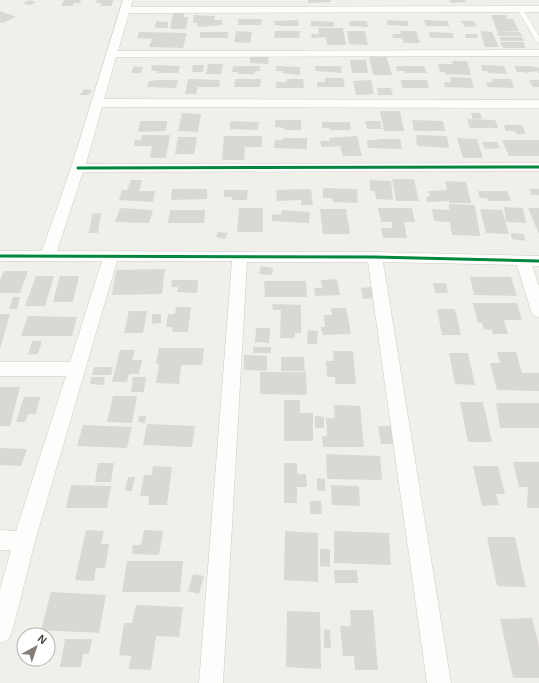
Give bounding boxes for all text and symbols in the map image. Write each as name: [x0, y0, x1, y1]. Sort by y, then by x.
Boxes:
north arrow: [16, 627, 56, 667]
text: N: [36, 632, 49, 647]

